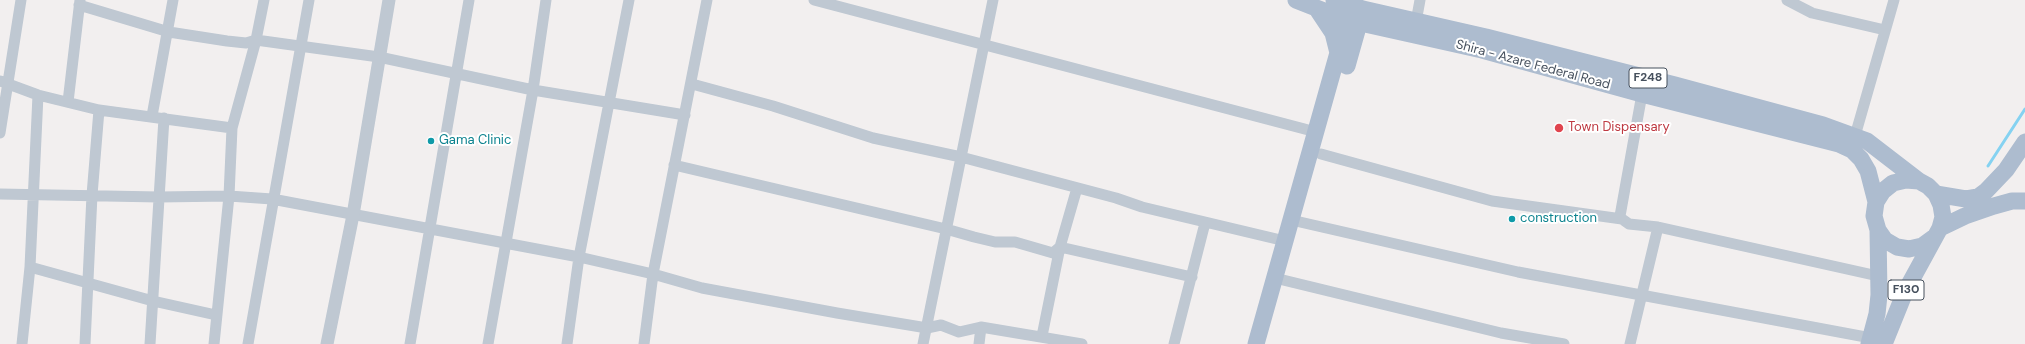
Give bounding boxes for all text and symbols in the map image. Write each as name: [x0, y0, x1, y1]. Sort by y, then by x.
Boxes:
street label: Shira - Azare Federal Road: [1454, 37, 1612, 93]
road number: F248: [1629, 68, 1667, 88]
place label: Town Dispensary: [1568, 120, 1670, 136]
marker: Town Dispensary: [1553, 122, 1565, 134]
place label: Gama Clinic: [439, 133, 511, 149]
marker: Gama Clinic: [426, 136, 436, 146]
place label: construction: [1520, 211, 1597, 227]
marker: construction: [1507, 214, 1517, 224]
road number: F130: [1888, 280, 1924, 300]

